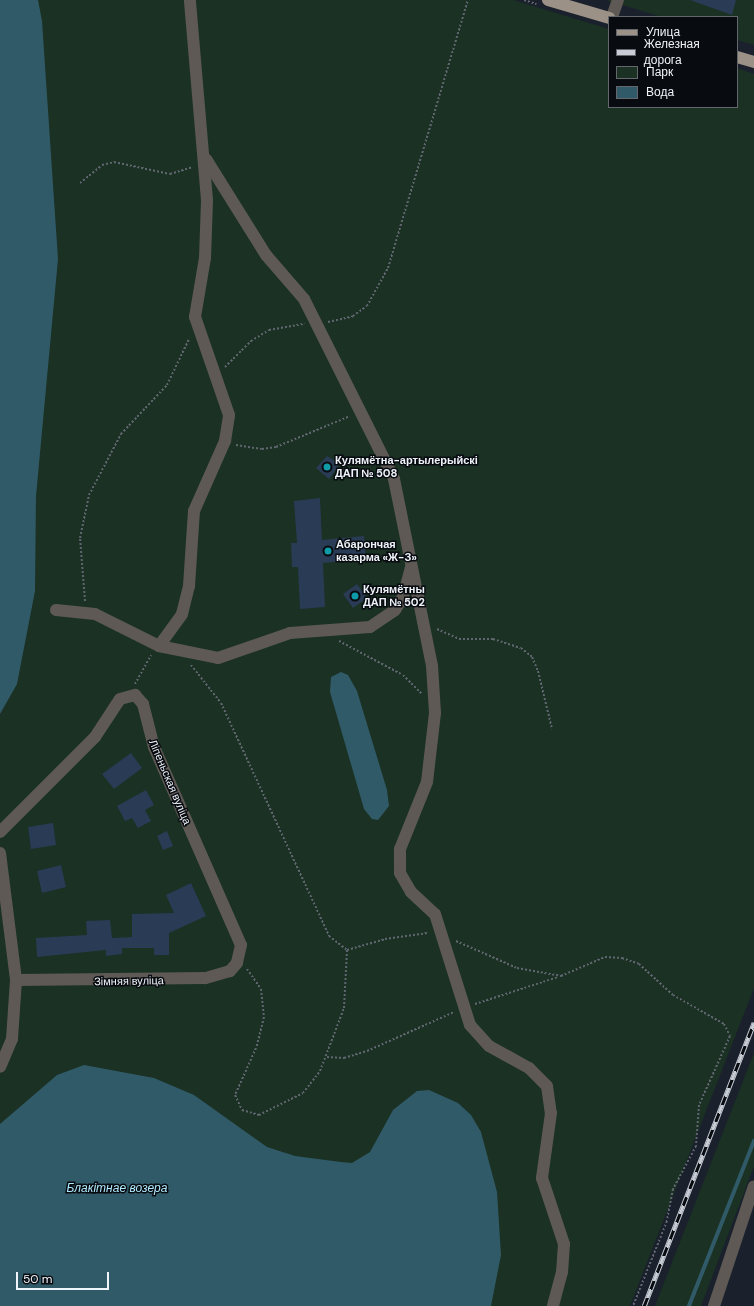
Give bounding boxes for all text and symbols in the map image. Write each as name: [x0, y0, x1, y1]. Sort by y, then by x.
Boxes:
legend: [608, 16, 738, 108]
text: Улица: [646, 24, 680, 40]
text: Железная дорога: [644, 36, 700, 68]
text: Парк: [646, 64, 673, 80]
text: Вода: [646, 84, 674, 100]
place label: Кулямётна-артылерыйскі ДАП № 508: [335, 454, 478, 480]
marker: Кулямётна-артылерыйскі ДАП № 508: [322, 462, 332, 472]
place label: Абарончая казарма «Ж-З»: [336, 538, 417, 564]
marker: Абарончая казарма «Ж-З»: [323, 546, 333, 556]
place label: Кулямётны ДАП № 502: [363, 583, 425, 609]
marker: Кулямётны ДАП № 502: [350, 591, 360, 601]
street label: Ліпеньская вуліца: [146, 737, 194, 827]
street label: Зімняя вуліца: [94, 974, 164, 988]
water label: Блакітнае возера: [67, 1182, 167, 1196]
scale bar: [18, 1264, 111, 1290]
text: 50 m: [23, 1271, 52, 1287]

